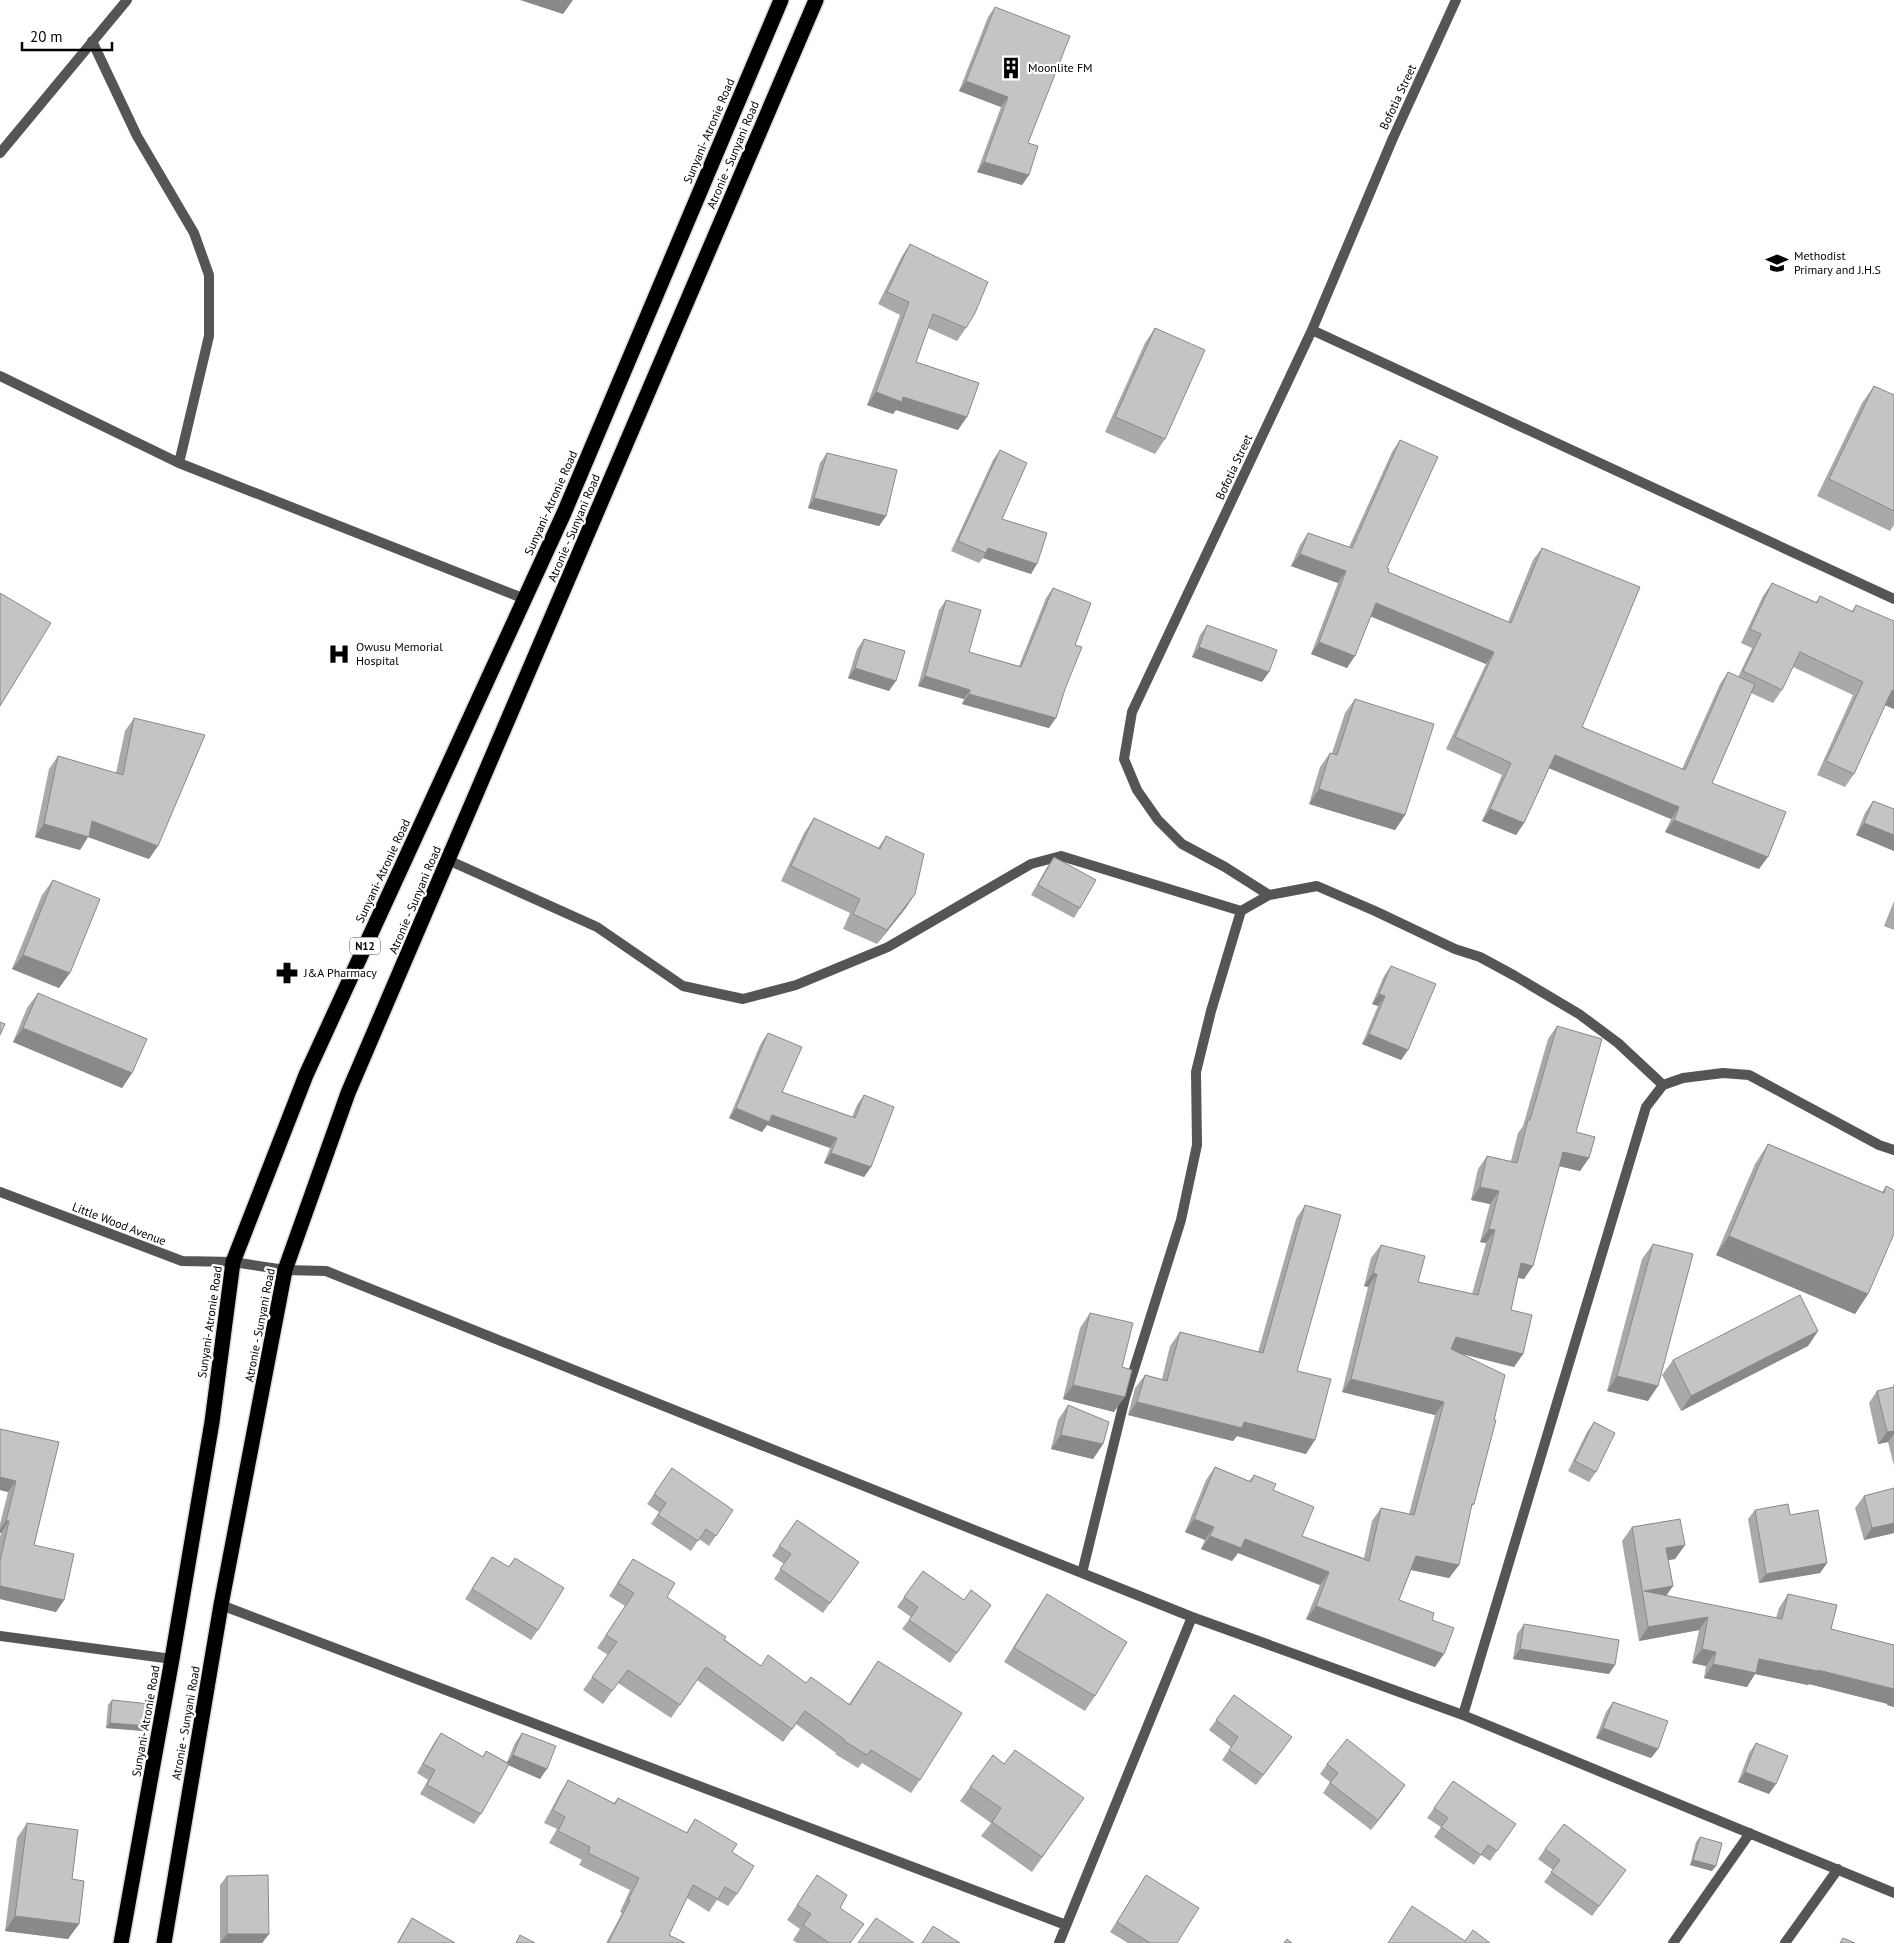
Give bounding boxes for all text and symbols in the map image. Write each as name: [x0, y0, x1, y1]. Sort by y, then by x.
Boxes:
scale bar: [22, 20, 112, 52]
text: 20 m: [30, 27, 63, 46]
building icon: Moonlite FM: [998, 55, 1024, 81]
place label: Moonlite FM: [1028, 60, 1093, 75]
street label: Bofotia Street: [1376, 62, 1419, 132]
street label: Sunyani- Atronie Road: [680, 76, 737, 186]
street label: Atronie - Sunyani Road: [703, 99, 762, 211]
place label: Methodist Primary and J.H.S: [1794, 248, 1881, 277]
school or university icon: Methodist Primary and J.H.S: [1764, 250, 1790, 276]
street label: Bofotia Street: [1212, 432, 1255, 502]
street label: Sunyani- Atronie Road: [521, 448, 580, 557]
street label: Atronie - Sunyani Road: [544, 472, 603, 584]
place label: Owusu Memorial Hospital: [356, 639, 443, 668]
hospital icon: Owusu Memorial Hospital: [326, 641, 352, 667]
street label: Sunyani- Atronie Road: [352, 816, 413, 925]
street label: Atronie - Sunyani Road: [385, 844, 444, 956]
road number: N12: [350, 938, 380, 954]
pharmacy icon: J&A Pharmacy: [274, 960, 300, 986]
place label: J&A Pharmacy: [303, 965, 377, 980]
street label: Little Wood Avenue: [70, 1199, 168, 1248]
street label: Sunyani- Atronie Road: [194, 1265, 225, 1379]
street label: Atronie - Sunyani Road: [241, 1267, 278, 1383]
street label: Sunyani- Atronie Road: [128, 1664, 163, 1778]
street label: Atronie - Sunyani Road: [168, 1665, 203, 1781]

